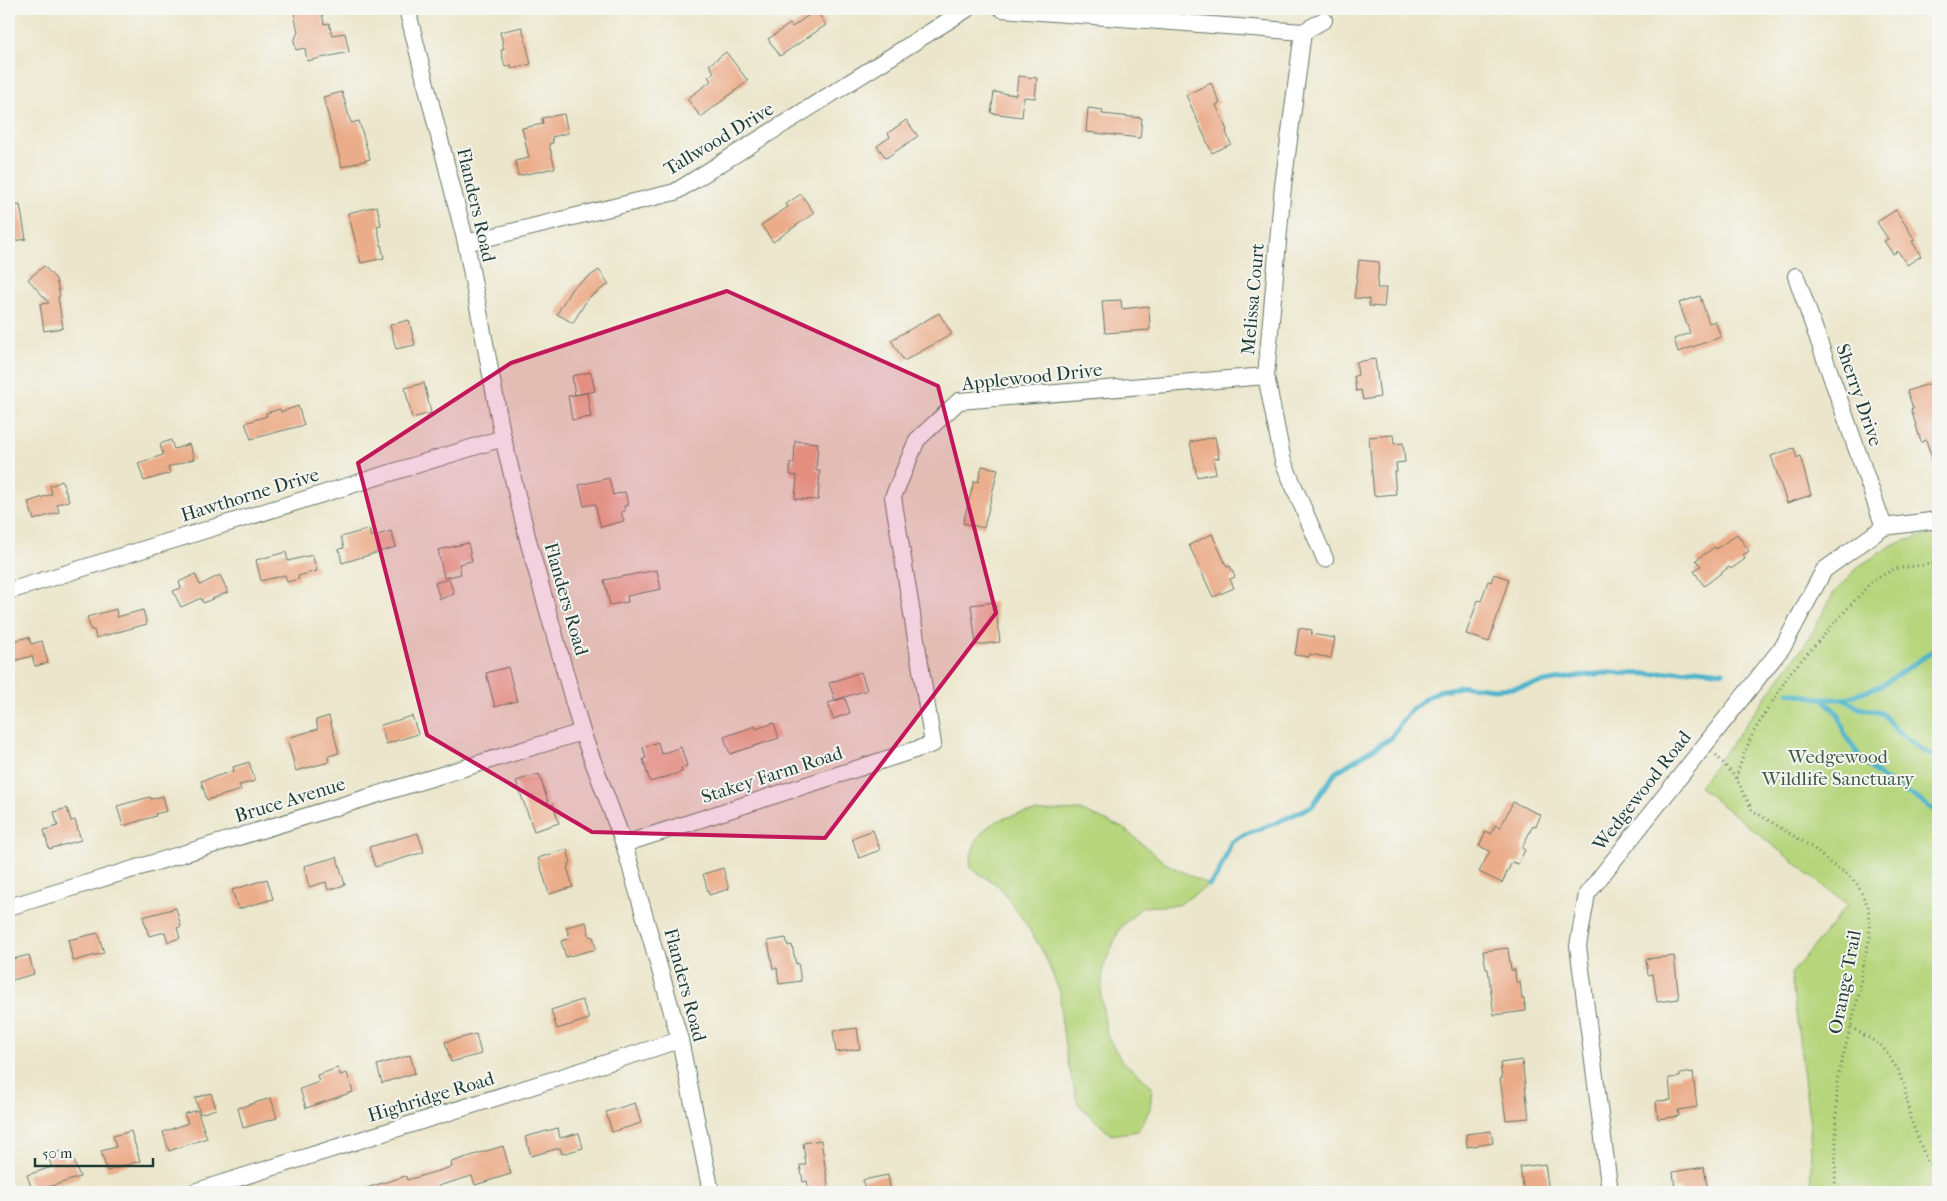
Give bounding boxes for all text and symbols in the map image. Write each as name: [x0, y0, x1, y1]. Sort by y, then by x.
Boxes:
street label: Tallwood Drive: [660, 98, 778, 180]
street label: Flanders Road: [452, 146, 500, 265]
street label: Melissa Court: [1237, 242, 1269, 356]
street label: Sherry Drive: [1831, 341, 1887, 449]
street label: Applewood Drive: [960, 359, 1103, 395]
street label: Hawthorne Drive: [178, 464, 322, 526]
street label: Flanders Road: [539, 540, 593, 659]
street label: Wedgewood Road: [1588, 726, 1696, 856]
street label: Stakey Farm Road: [699, 742, 846, 808]
park label: Wedgewood Wildlife Sanctuary: [1761, 746, 1915, 790]
street label: Bruce Avenue: [232, 773, 348, 827]
street label: Flanders Road: [659, 926, 711, 1045]
street label: Orange Trail: [1824, 928, 1866, 1036]
street label: Highridge Road: [365, 1067, 498, 1127]
scale bar: [35, 1136, 152, 1168]
text: 50 m: [42, 1144, 73, 1162]

